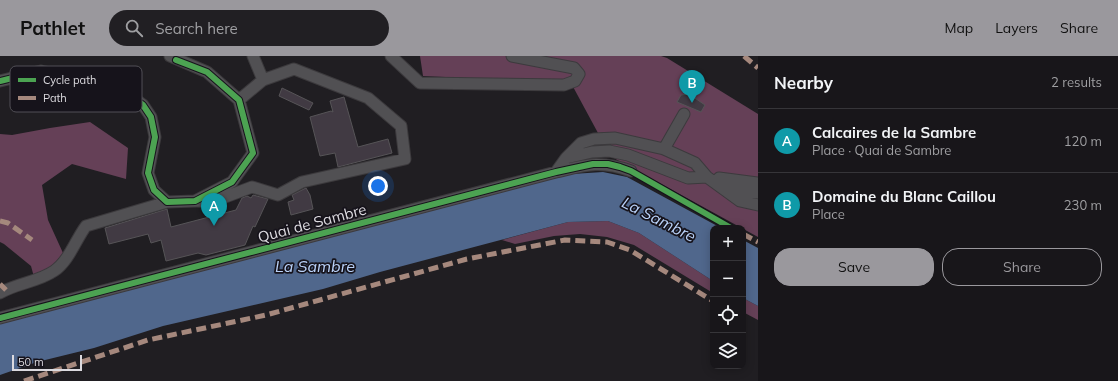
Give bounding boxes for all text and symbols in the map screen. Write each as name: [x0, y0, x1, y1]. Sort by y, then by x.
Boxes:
search box: [109, 10, 389, 46]
text: Pathlet: [20, 16, 85, 40]
icon: search: [123, 17, 145, 39]
text: Search here: [155, 19, 238, 38]
text: Map: [944, 19, 973, 37]
text: Layers: [995, 19, 1038, 37]
text: Share: [1060, 19, 1098, 37]
legend: [10, 66, 142, 112]
pin: B: [679, 70, 705, 103]
text: Nearby: [774, 72, 833, 93]
text: Cycle path: [43, 73, 96, 87]
text: 2 results: [1051, 74, 1102, 90]
text: Path: [43, 91, 67, 105]
text: Calcaires de la Sambre: [812, 123, 976, 142]
text: A: [782, 133, 792, 149]
text: 120 m: [1064, 133, 1102, 149]
text: Place · Quai de Sambre: [812, 142, 951, 158]
your location: [368, 176, 388, 196]
text: Domaine du Blanc Caillou: [812, 187, 996, 206]
water label: La Sambre: [619, 192, 699, 246]
pin: A: [201, 193, 227, 226]
text: B: [783, 197, 791, 213]
text: 230 m: [1064, 197, 1102, 213]
street label: Quai de Sambre: [256, 199, 368, 247]
text: Place: [812, 206, 845, 222]
map controls: [710, 225, 746, 369]
button: +: [710, 225, 746, 261]
button: Save: [774, 248, 934, 286]
button: Share: [942, 248, 1102, 286]
water label: La Sambre: [275, 256, 355, 276]
button: −: [710, 261, 746, 297]
button: locate: [710, 297, 746, 333]
button: layers: [710, 333, 746, 369]
scale bar: [12, 353, 82, 372]
text: 50 m: [18, 355, 44, 369]

